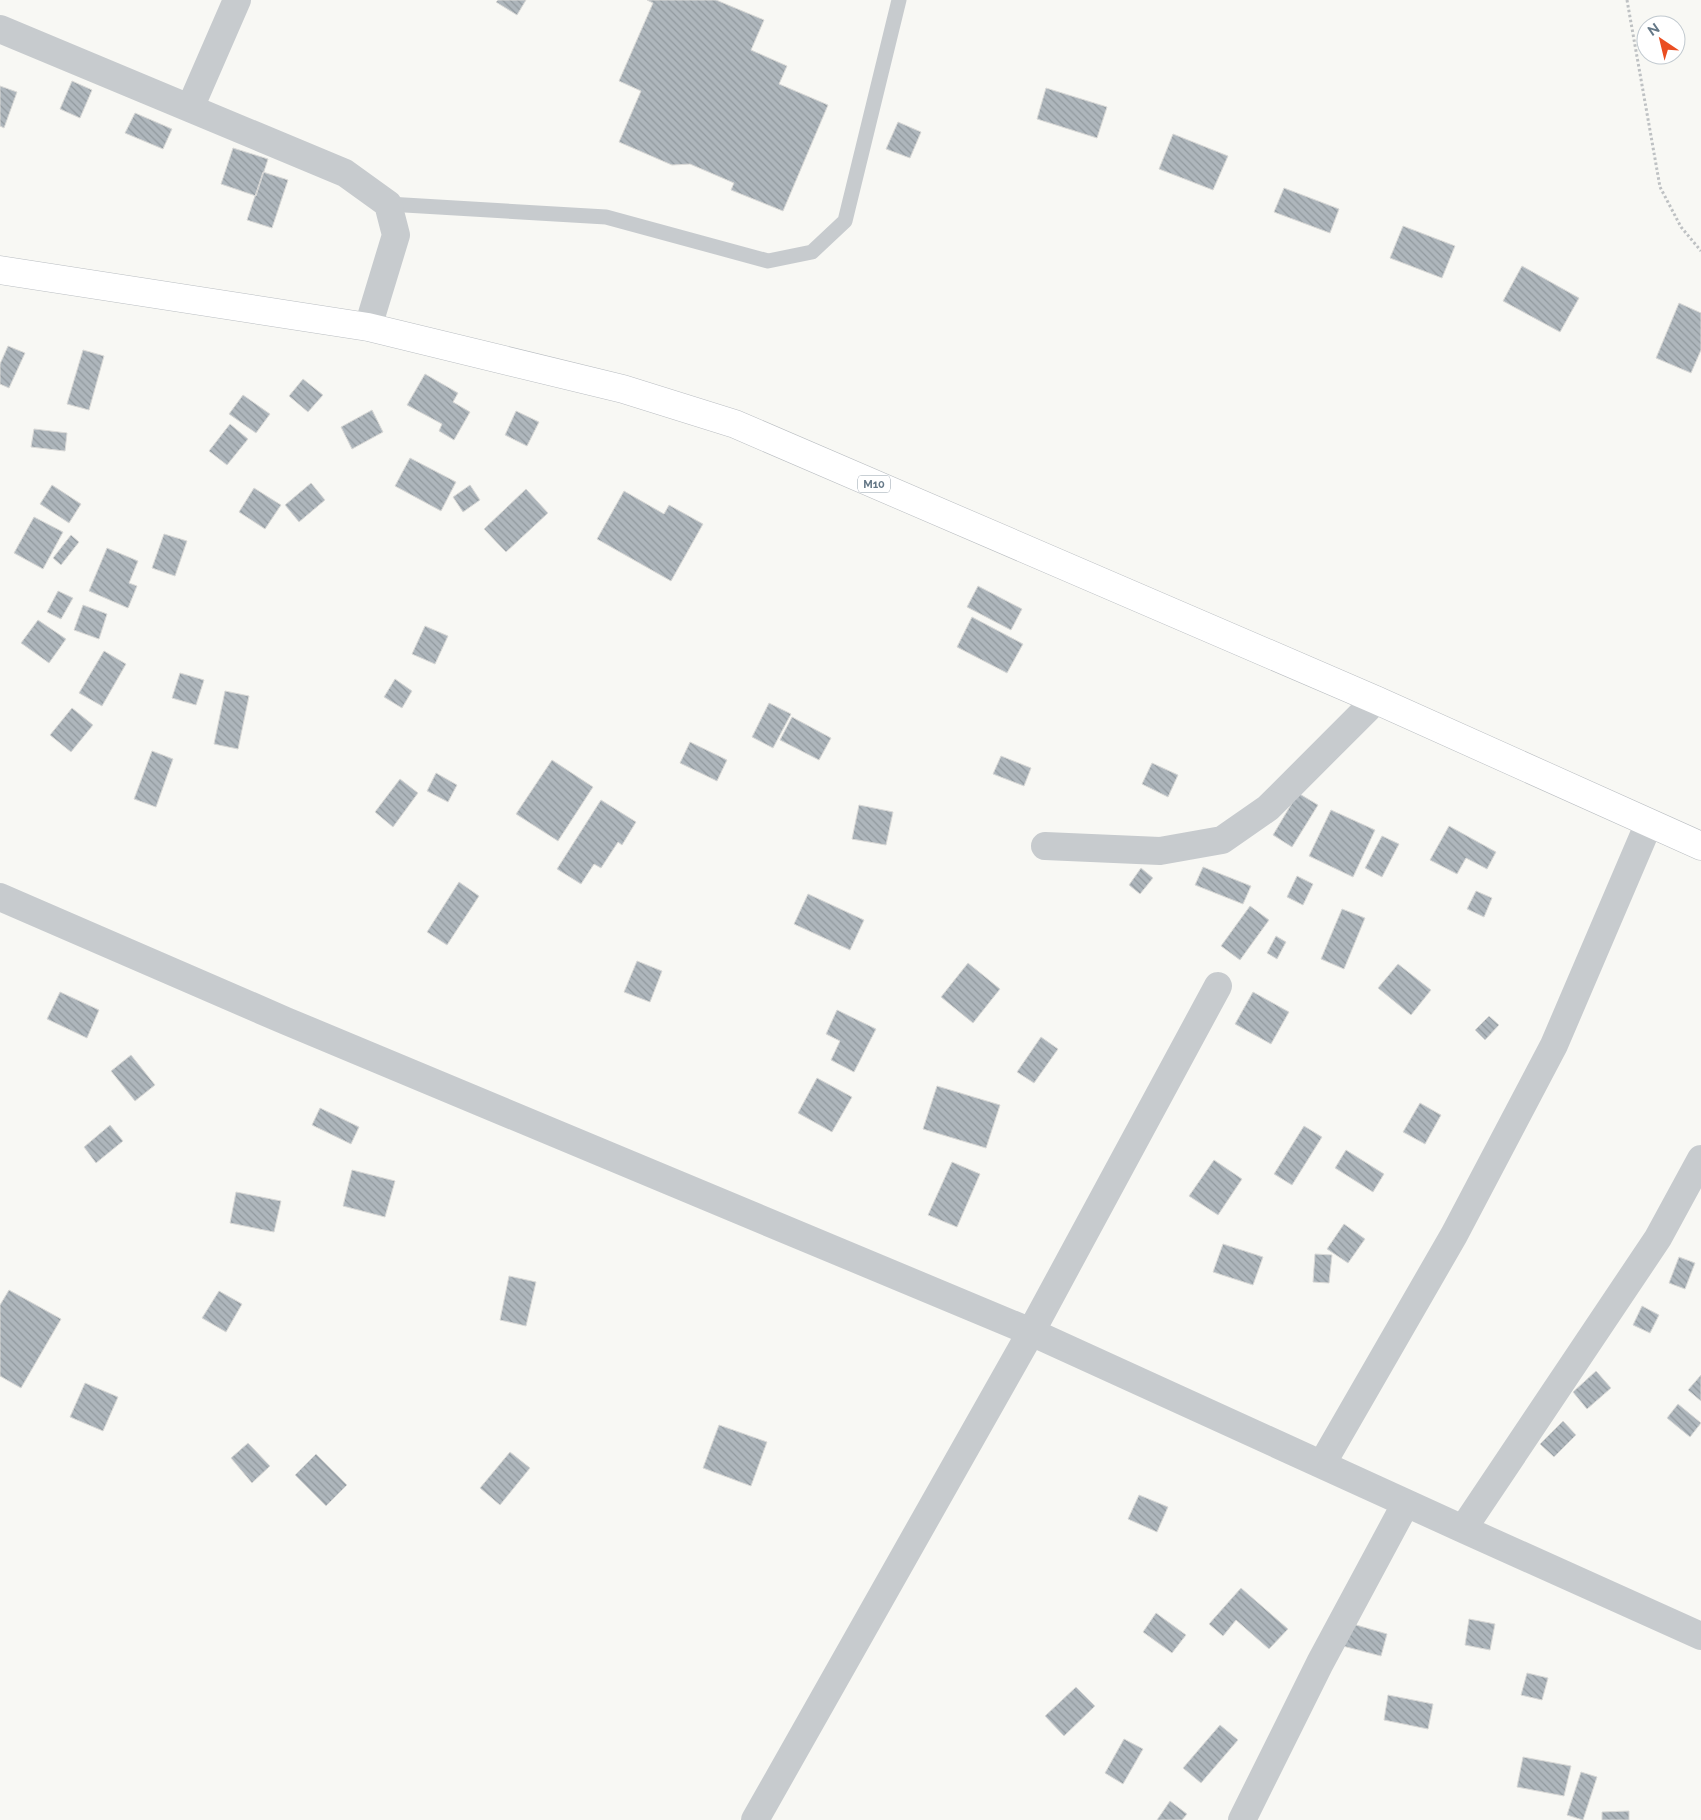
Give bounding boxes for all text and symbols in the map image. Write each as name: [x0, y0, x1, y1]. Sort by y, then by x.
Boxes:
north arrow: [1636, 15, 1686, 65]
text: N: [1645, 20, 1663, 39]
road number: M10: [858, 476, 890, 492]

